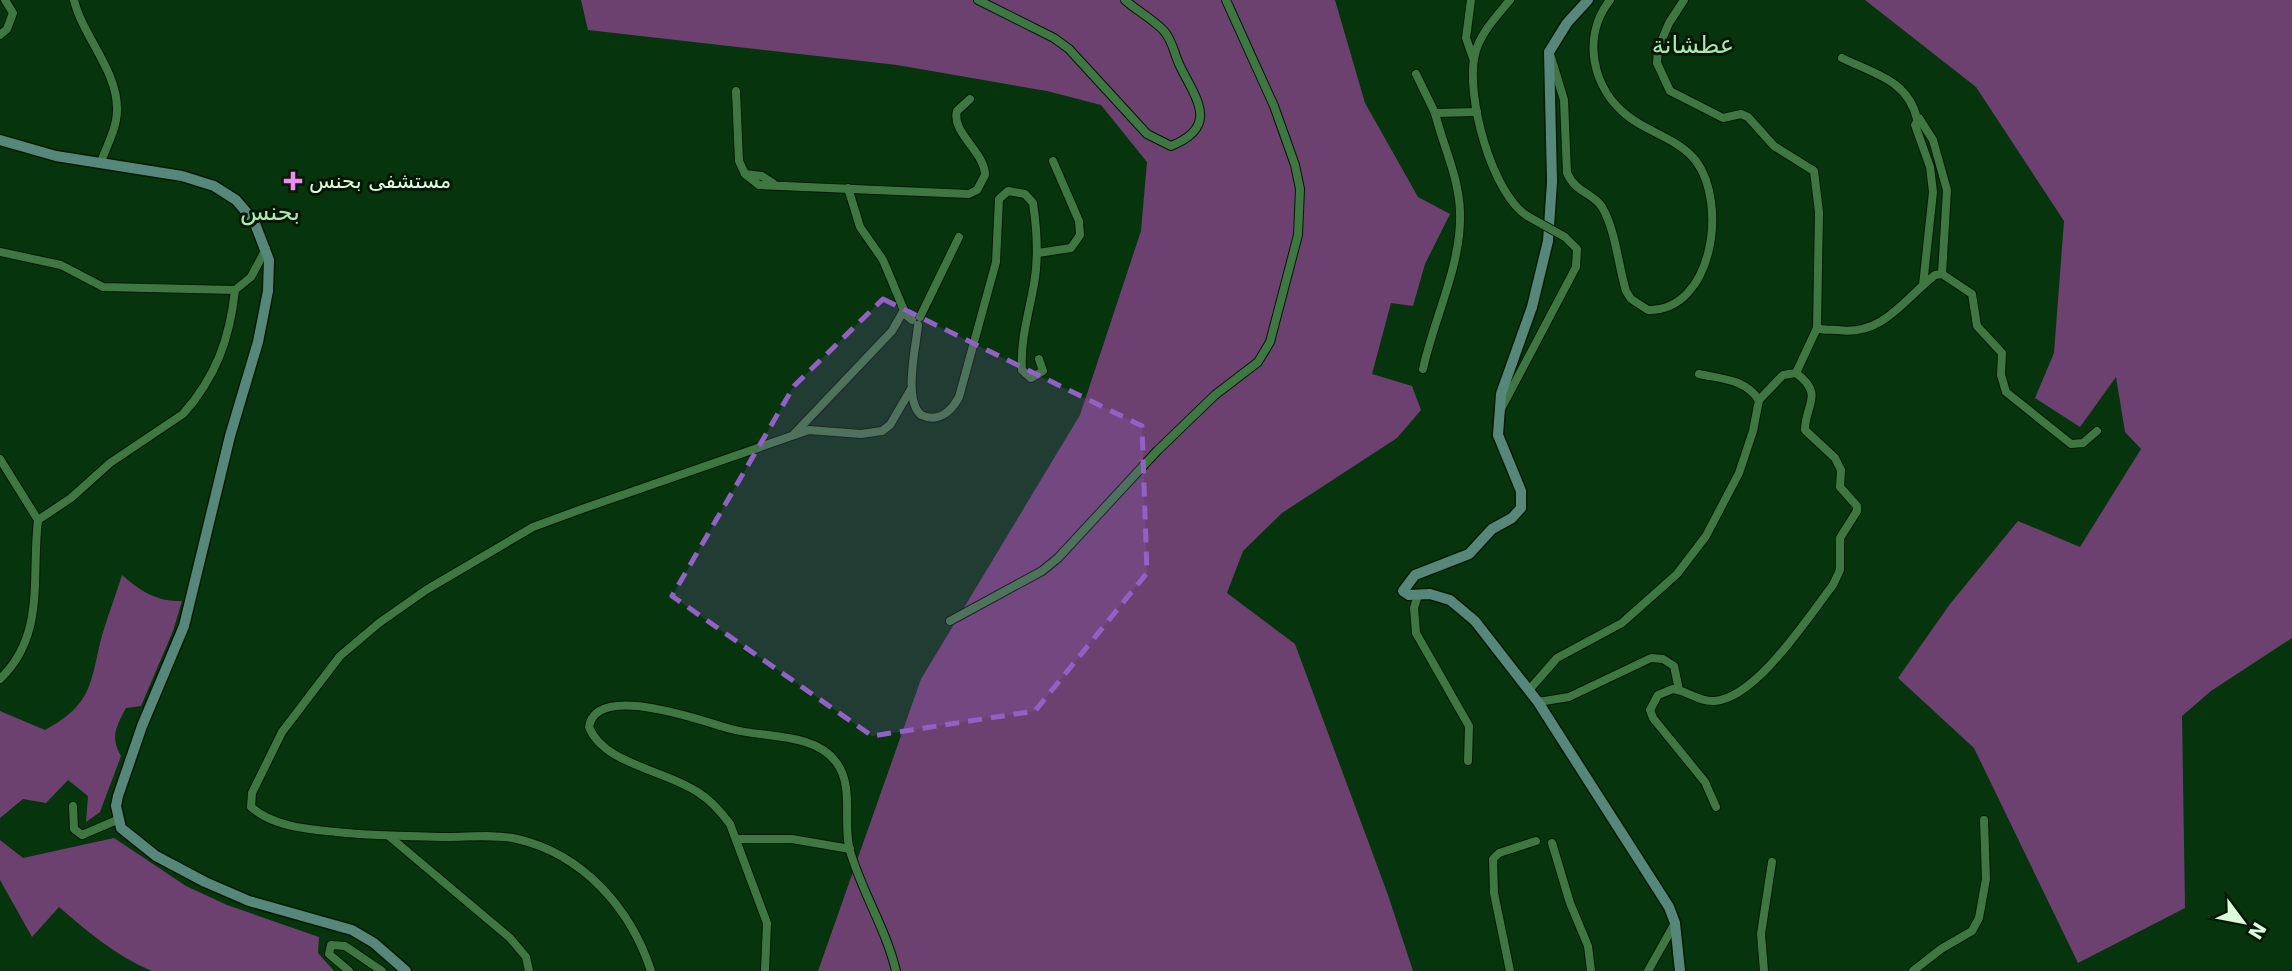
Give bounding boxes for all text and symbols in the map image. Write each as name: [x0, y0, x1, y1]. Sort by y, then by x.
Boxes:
district label: عطشانة: [1652, 31, 1734, 59]
place label: مستشفى بحنس: [309, 169, 451, 193]
marker: مستشفى بحنس: [283, 171, 303, 191]
district label: بحنس: [240, 198, 300, 226]
north arrow: [2208, 887, 2278, 957]
text: N: [2244, 918, 2271, 944]

